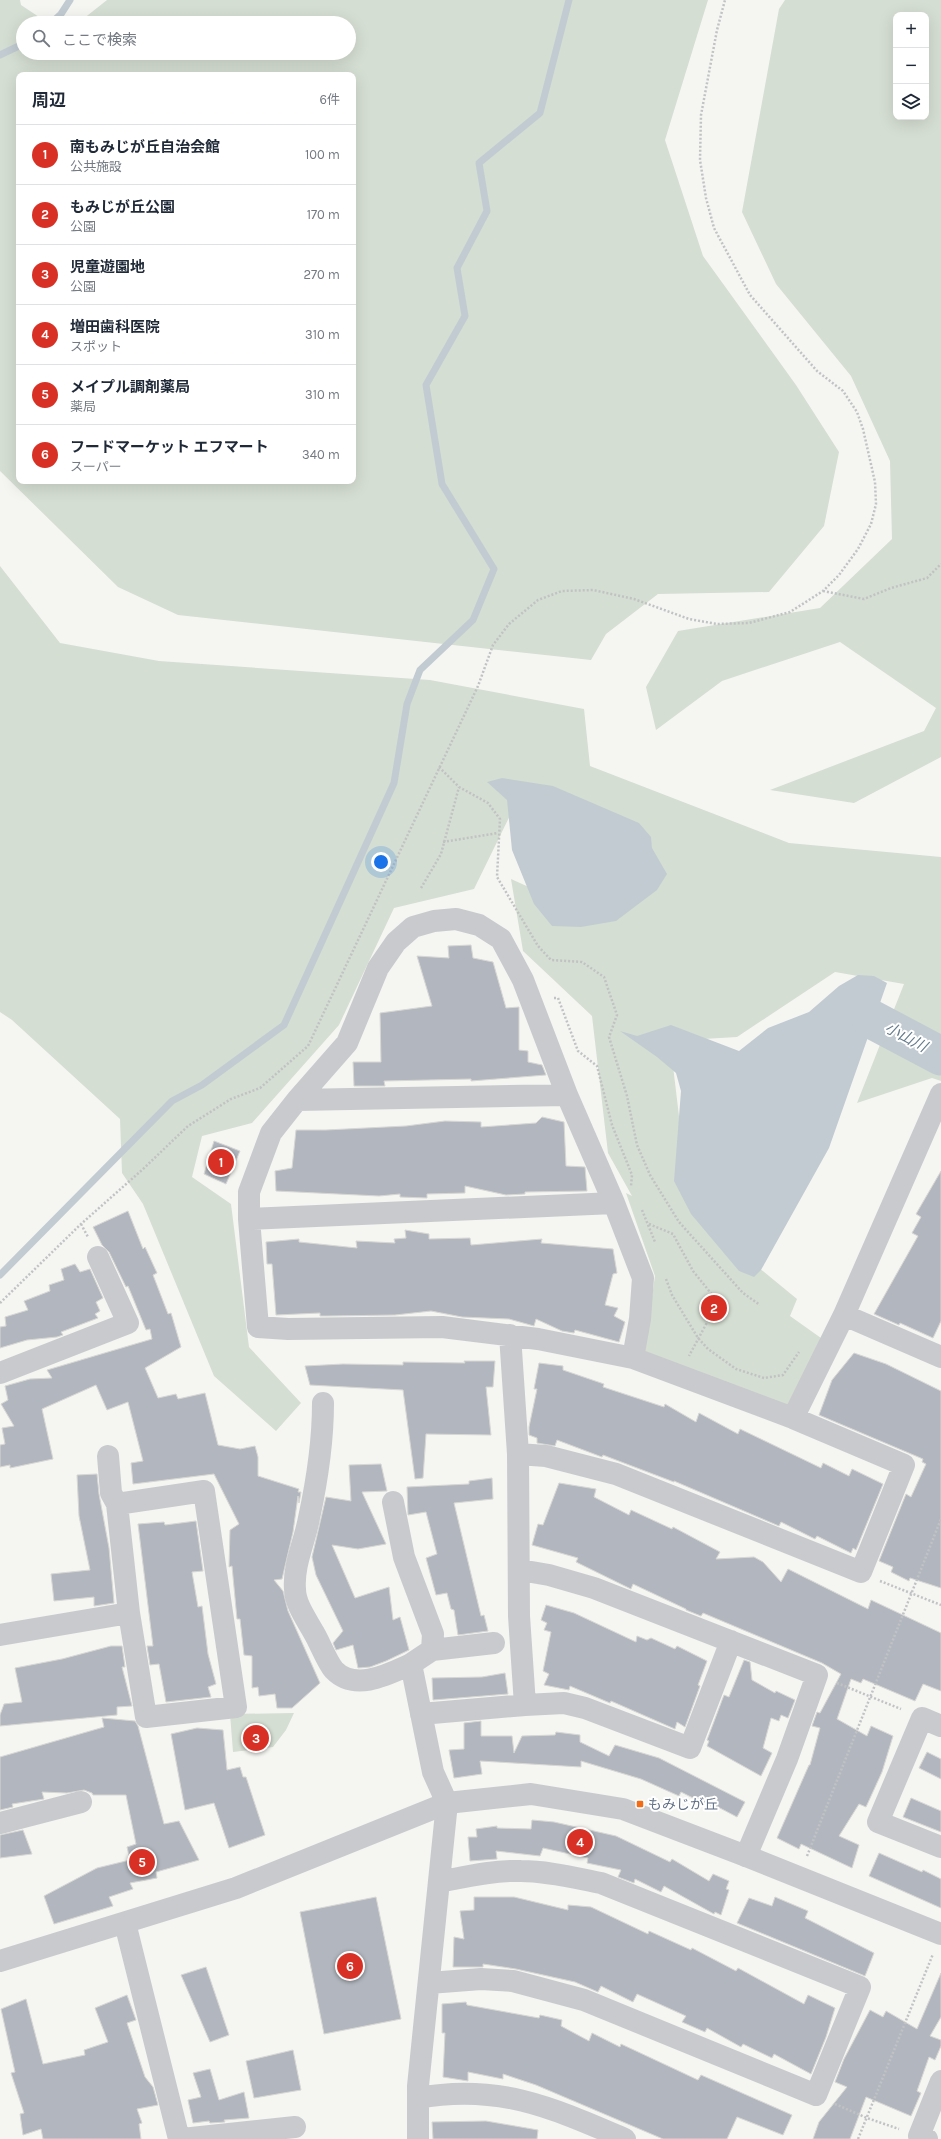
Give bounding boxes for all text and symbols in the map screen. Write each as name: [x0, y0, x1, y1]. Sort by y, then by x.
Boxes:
map controls: [893, 12, 929, 120]
button: +: [893, 12, 929, 48]
search box: [16, 16, 356, 60]
icon: search: [30, 27, 52, 49]
text: ここで検索: [62, 31, 137, 49]
button: −: [893, 48, 929, 84]
button: layers: [893, 84, 929, 120]
text: 周辺: [32, 90, 66, 110]
text: 6件: [320, 92, 340, 107]
text: 南もみじが丘自治会館: [70, 138, 220, 156]
text: 1: [43, 147, 47, 162]
text: 100 m: [305, 147, 340, 162]
text: 公共施設: [70, 159, 122, 174]
text: もみじが丘公園: [70, 198, 175, 216]
text: 2: [41, 207, 49, 222]
text: 170 m: [307, 207, 340, 222]
text: 公園: [70, 219, 96, 234]
text: 児童遊園地: [70, 258, 145, 276]
text: 3: [41, 267, 49, 282]
text: 270 m: [303, 267, 340, 282]
text: 公園: [70, 279, 96, 294]
text: 増田歯科医院: [70, 318, 160, 336]
text: 4: [41, 327, 49, 342]
text: 310 m: [305, 327, 340, 342]
text: スポット: [70, 339, 122, 354]
text: メイプル調剤薬局: [70, 378, 190, 396]
text: 5: [41, 387, 49, 402]
text: 310 m: [305, 387, 340, 402]
text: 薬局: [70, 399, 96, 414]
text: フードマーケット エフマート: [70, 438, 269, 456]
text: 6: [41, 447, 49, 462]
text: 340 m: [302, 447, 340, 462]
text: スーパー: [70, 459, 122, 474]
your location: [371, 852, 391, 872]
water label: 小山川: [882, 1018, 932, 1056]
pin: 1: [208, 1147, 234, 1177]
pin: 2: [701, 1293, 727, 1323]
pin: 3: [243, 1723, 269, 1753]
place label: もみじが丘: [648, 1796, 718, 1813]
marker: もみじが丘: [635, 1799, 645, 1809]
pin: 4: [567, 1827, 593, 1857]
pin: 5: [129, 1847, 155, 1877]
pin: 6: [337, 1951, 363, 1981]

